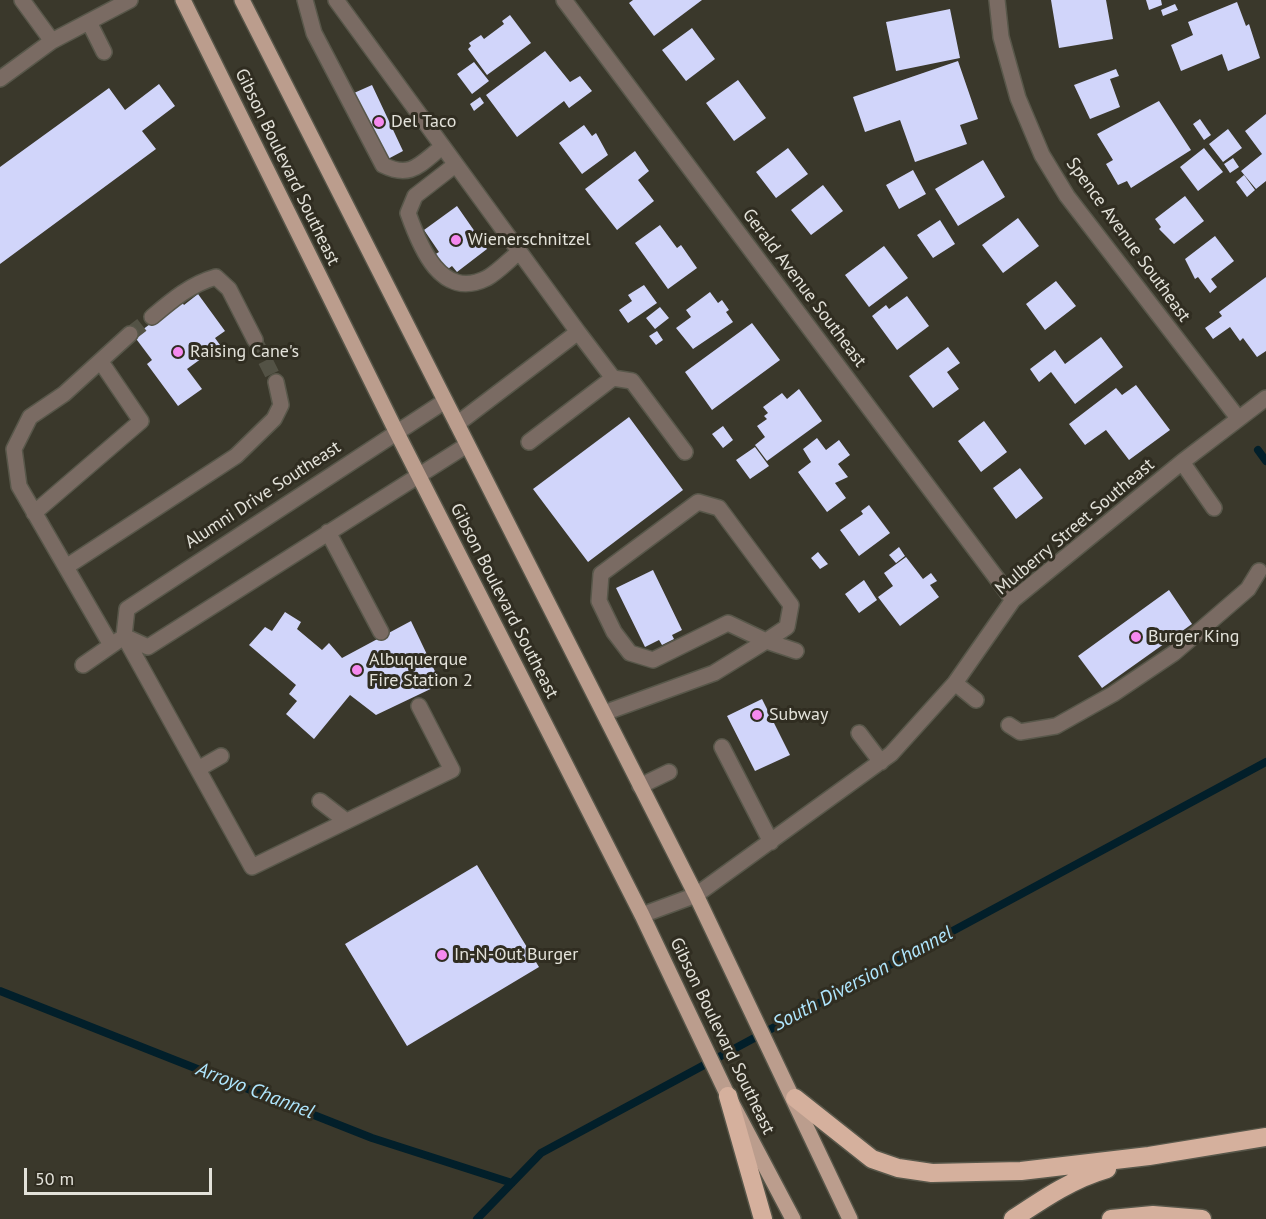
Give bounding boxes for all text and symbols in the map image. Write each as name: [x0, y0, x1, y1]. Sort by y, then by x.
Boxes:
street label: Gibson Boulevard Southeast: [230, 65, 344, 269]
place label: Del Taco: [391, 111, 456, 133]
marker: Del Taco: [372, 115, 386, 129]
street label: Spence Avenue Southeast: [1061, 154, 1195, 326]
street label: Gerald Avenue Southeast: [737, 205, 871, 371]
place label: Wienerschnitzel: [468, 229, 590, 251]
marker: Wienerschnitzel: [449, 233, 463, 247]
place label: Raising Cane's: [190, 341, 299, 363]
marker: Raising Cane's: [171, 345, 185, 359]
street label: Alumni Drive Southeast: [181, 437, 345, 553]
street label: Mulberry Street Southeast: [991, 454, 1159, 600]
street label: Gibson Boulevard Southeast: [445, 500, 563, 702]
place label: Burger King: [1148, 626, 1239, 648]
marker: Burger King: [1129, 630, 1143, 644]
place label: Albuquerque Fire Station 2: [369, 649, 473, 692]
marker: Albuquerque Fire Station 2: [350, 663, 364, 677]
place label: Subway: [769, 704, 828, 726]
marker: Subway: [750, 708, 764, 722]
water label: South Diversion Channel: [769, 921, 957, 1037]
street label: Gibson Boulevard Southeast: [665, 934, 779, 1138]
place label: In-N-Out Burger: [454, 944, 578, 966]
marker: In-N-Out Burger: [435, 948, 449, 962]
water label: Arroyo Channel: [193, 1058, 317, 1124]
scale bar: [27, 1156, 214, 1194]
text: 50 m: [35, 1167, 74, 1190]

